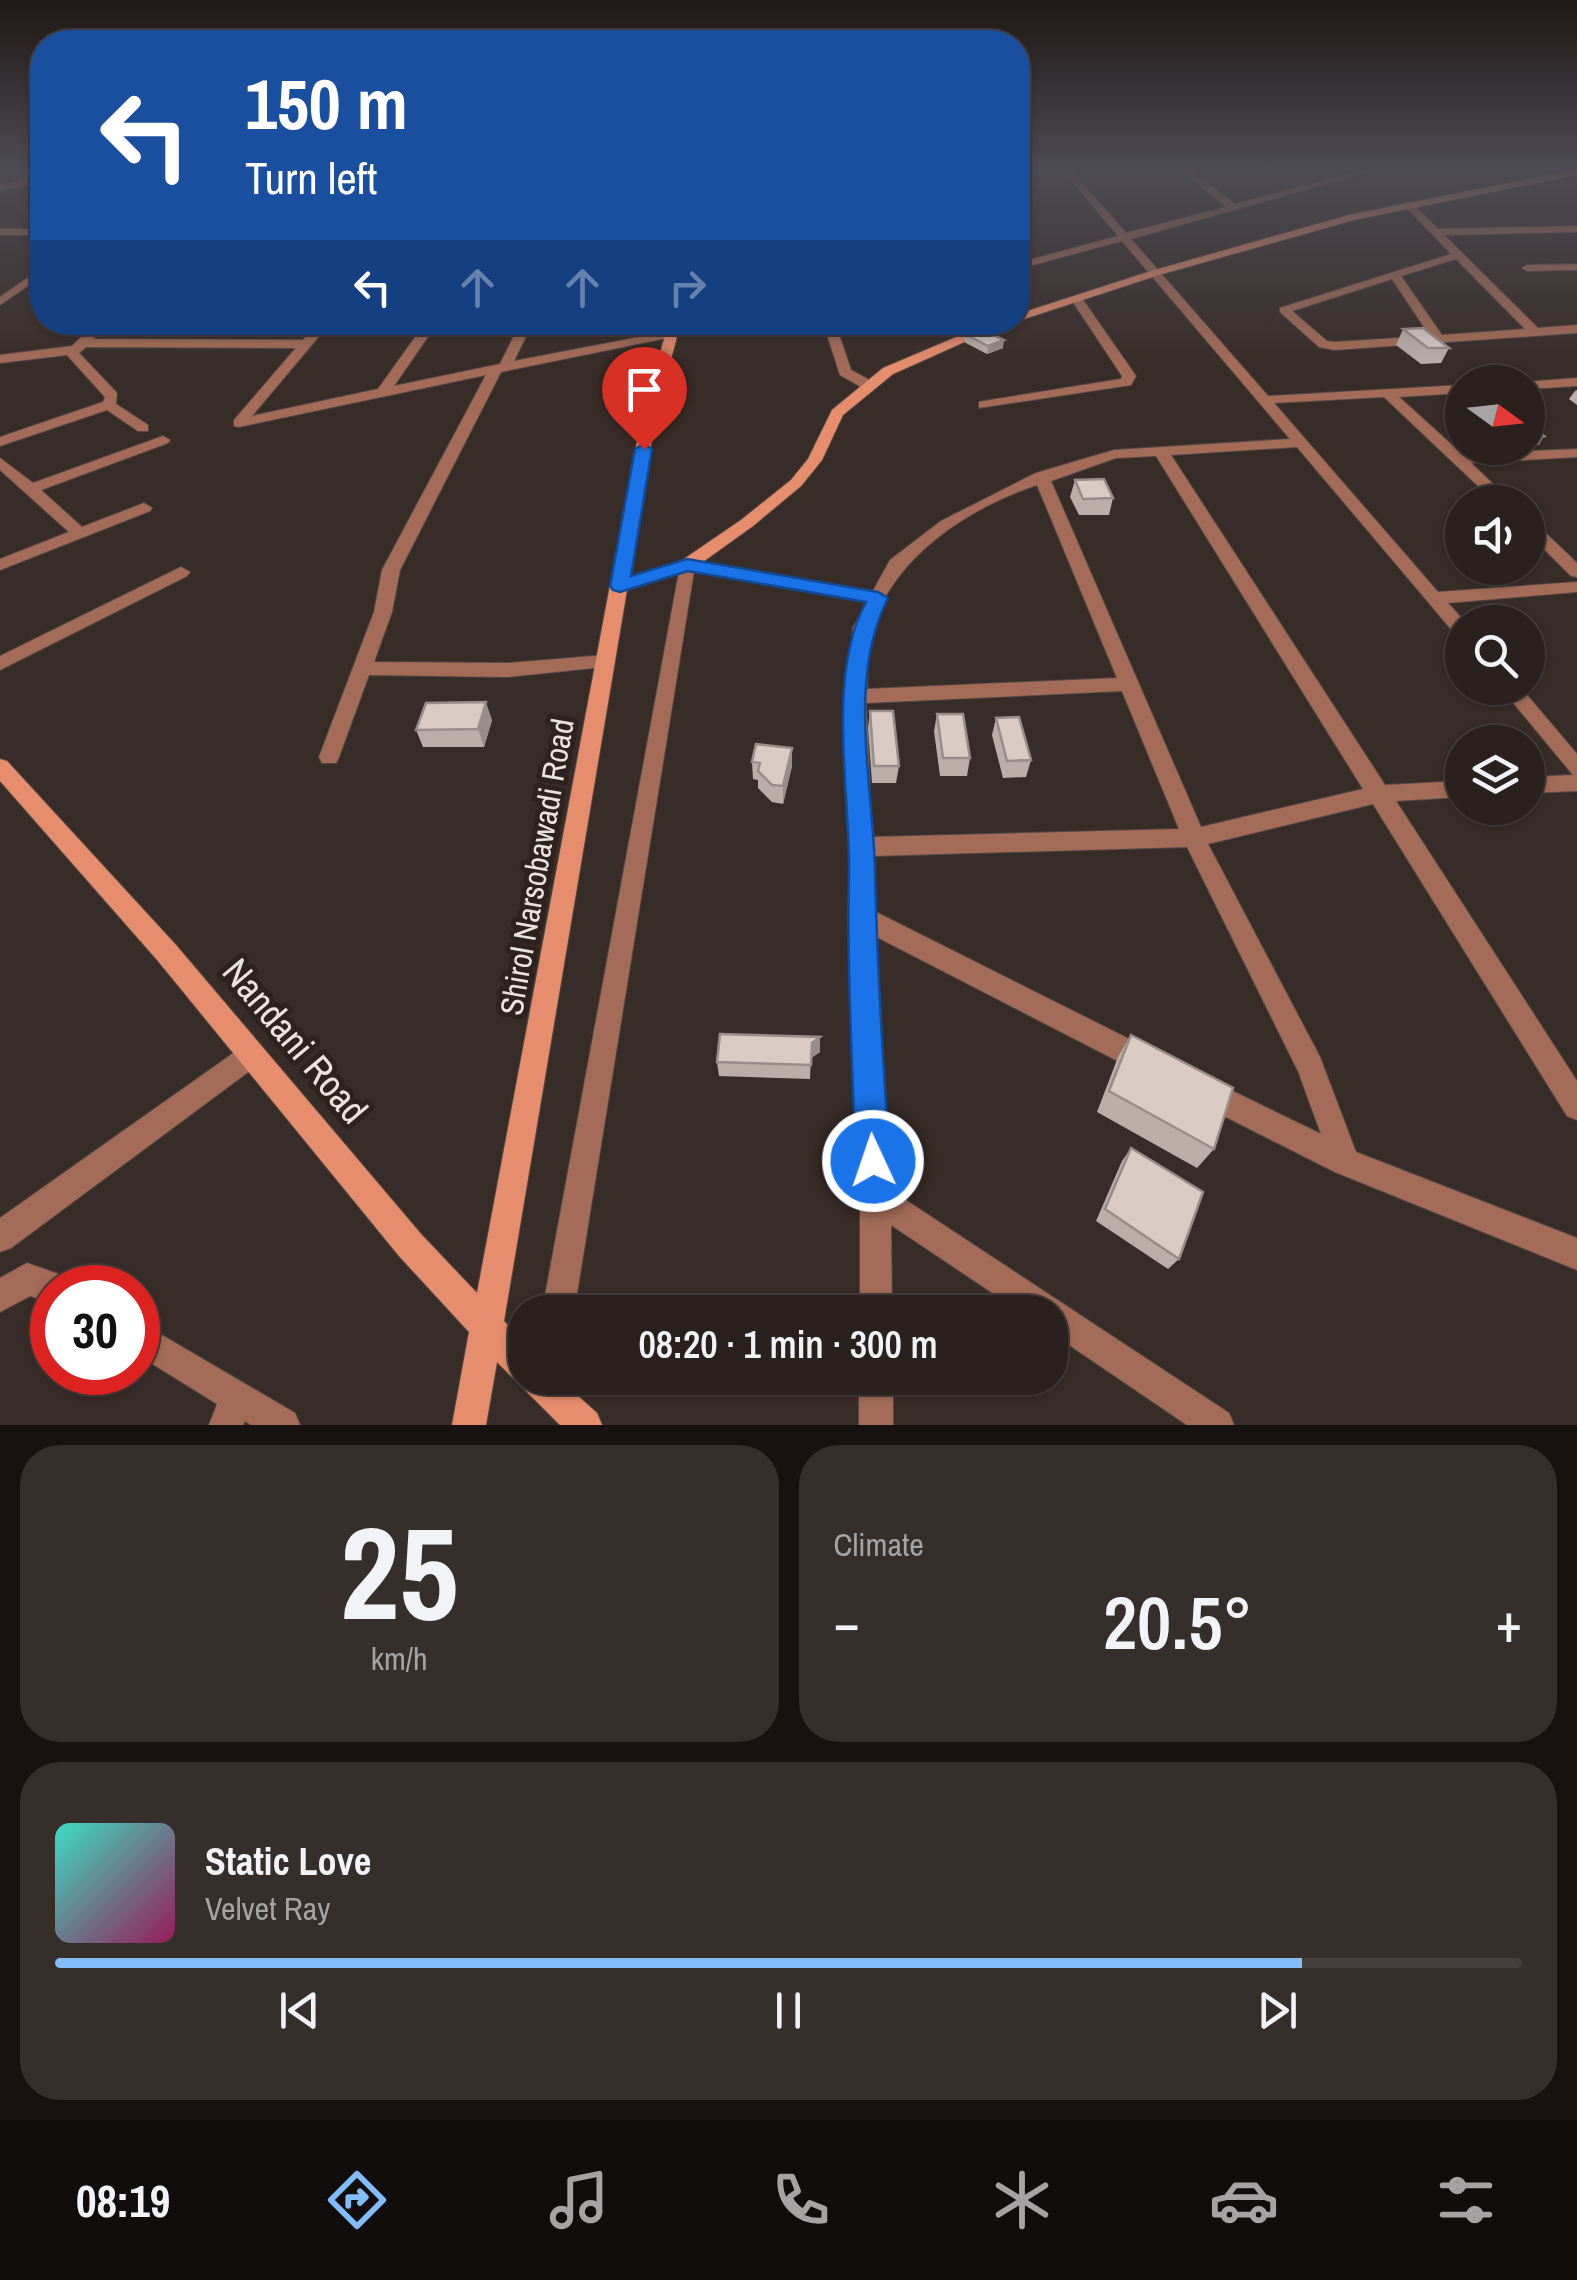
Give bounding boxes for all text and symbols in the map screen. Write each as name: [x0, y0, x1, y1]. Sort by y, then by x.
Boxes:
text: 150 m: [245, 57, 408, 151]
icon: left: [80, 70, 210, 200]
text: Turn left: [245, 147, 377, 208]
icon: left: [345, 260, 400, 315]
icon: ahead: [450, 260, 505, 315]
icon: ahead: [555, 260, 610, 315]
icon: right: [660, 260, 715, 315]
pin: [602, 347, 687, 450]
icon: arrive: [617, 362, 672, 417]
north arrow: [1445, 365, 1545, 465]
map controls: [1445, 365, 1545, 825]
button: sound: [1445, 485, 1545, 585]
button: search: [1445, 605, 1545, 705]
street label: Shirol Narsobawadi Road: [489, 715, 584, 1019]
button: layers: [1445, 725, 1545, 825]
street label: Nandani Road: [211, 947, 380, 1134]
position arrow: [821, 1109, 925, 1213]
speed limit sign: 30: [30, 1265, 160, 1395]
text: 08:20 · 1 min · 300 m: [638, 1319, 938, 1370]
text: 25: [340, 1484, 459, 1660]
text: Climate: [834, 1523, 924, 1566]
text: 20.5°: [1103, 1571, 1253, 1672]
text: −: [834, 1585, 860, 1659]
text: +: [1496, 1585, 1522, 1659]
text: km/h: [371, 1637, 428, 1680]
text: Static Love: [205, 1836, 371, 1887]
text: Velvet Ray: [205, 1887, 330, 1930]
icon: previous: [272, 1983, 327, 2038]
icon: pause: [761, 1983, 816, 2038]
icon: next: [1250, 1983, 1305, 2038]
icon: directions: [322, 2165, 392, 2235]
icon: music: [544, 2165, 614, 2235]
icon: phone: [766, 2165, 836, 2235]
icon: climate: [987, 2165, 1057, 2235]
icon: car: [1209, 2165, 1279, 2235]
icon: filters: [1431, 2165, 1501, 2235]
text: 08:19: [76, 2170, 170, 2231]

